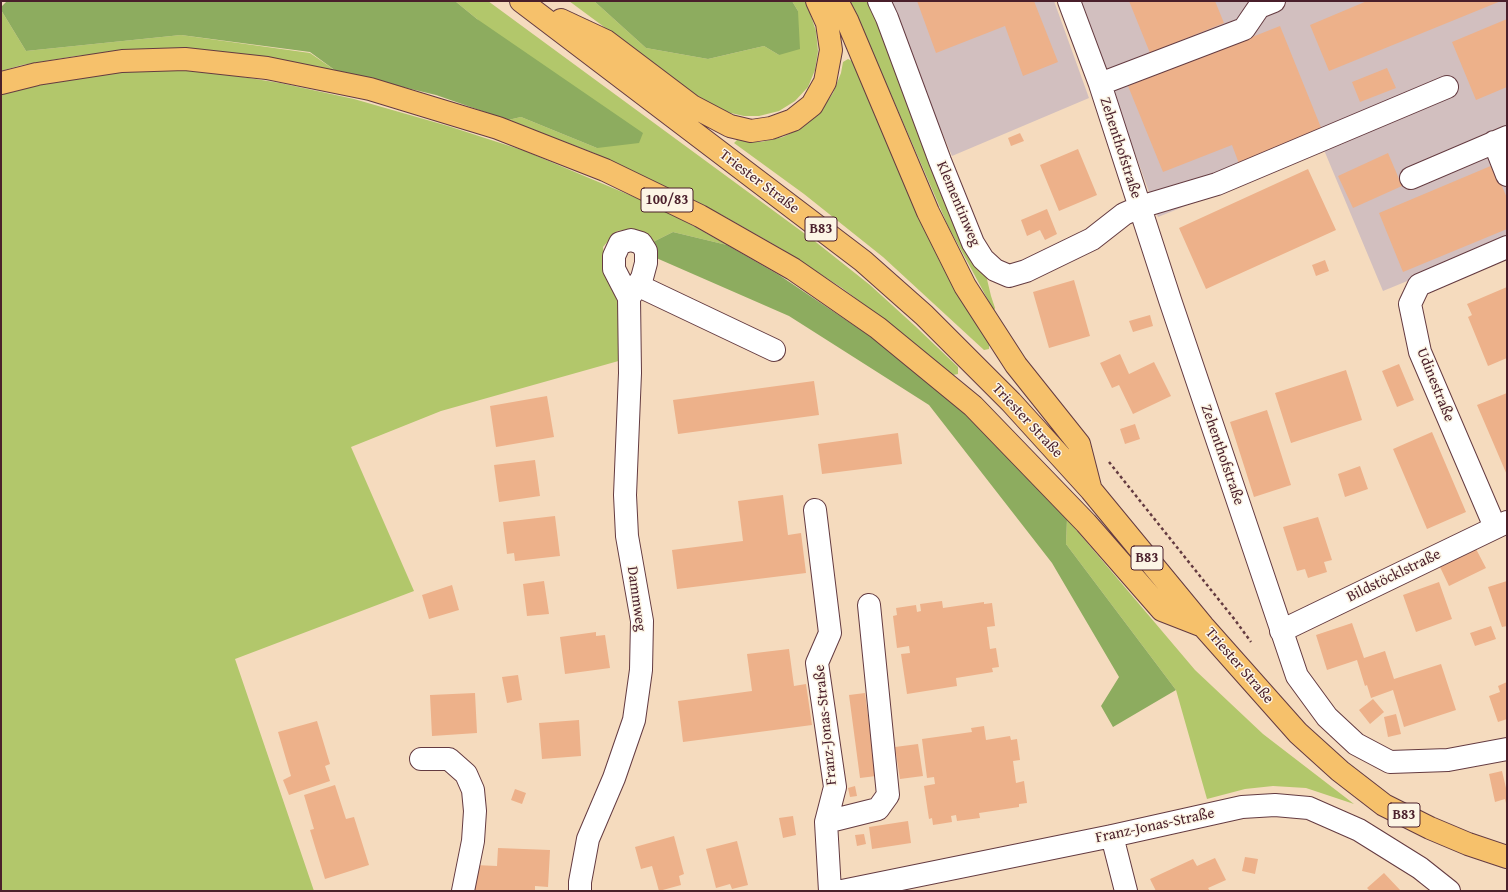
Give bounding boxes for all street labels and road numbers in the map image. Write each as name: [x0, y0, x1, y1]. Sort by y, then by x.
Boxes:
street label: Zehenthofstraße: [1095, 95, 1145, 201]
street label: Triester Straße: [716, 146, 802, 218]
street label: Klementinweg: [932, 159, 984, 249]
road number: 100/83: [641, 188, 693, 212]
road number: B83: [805, 217, 837, 241]
street label: Udinestraße: [1412, 346, 1458, 424]
street label: Triester Straße: [988, 380, 1066, 462]
street label: Zehenthofstraße: [1196, 402, 1248, 508]
street label: Bildstöcklstraße: [1344, 545, 1444, 607]
road number: B83: [1131, 546, 1163, 570]
street label: Dammweg: [623, 565, 649, 633]
street label: Triester Straße: [1201, 624, 1277, 708]
street label: Franz-Jonas-Straße: [811, 664, 841, 786]
road number: B83: [1388, 803, 1420, 827]
street label: Franz-Jonas-Straße: [1094, 805, 1216, 847]

